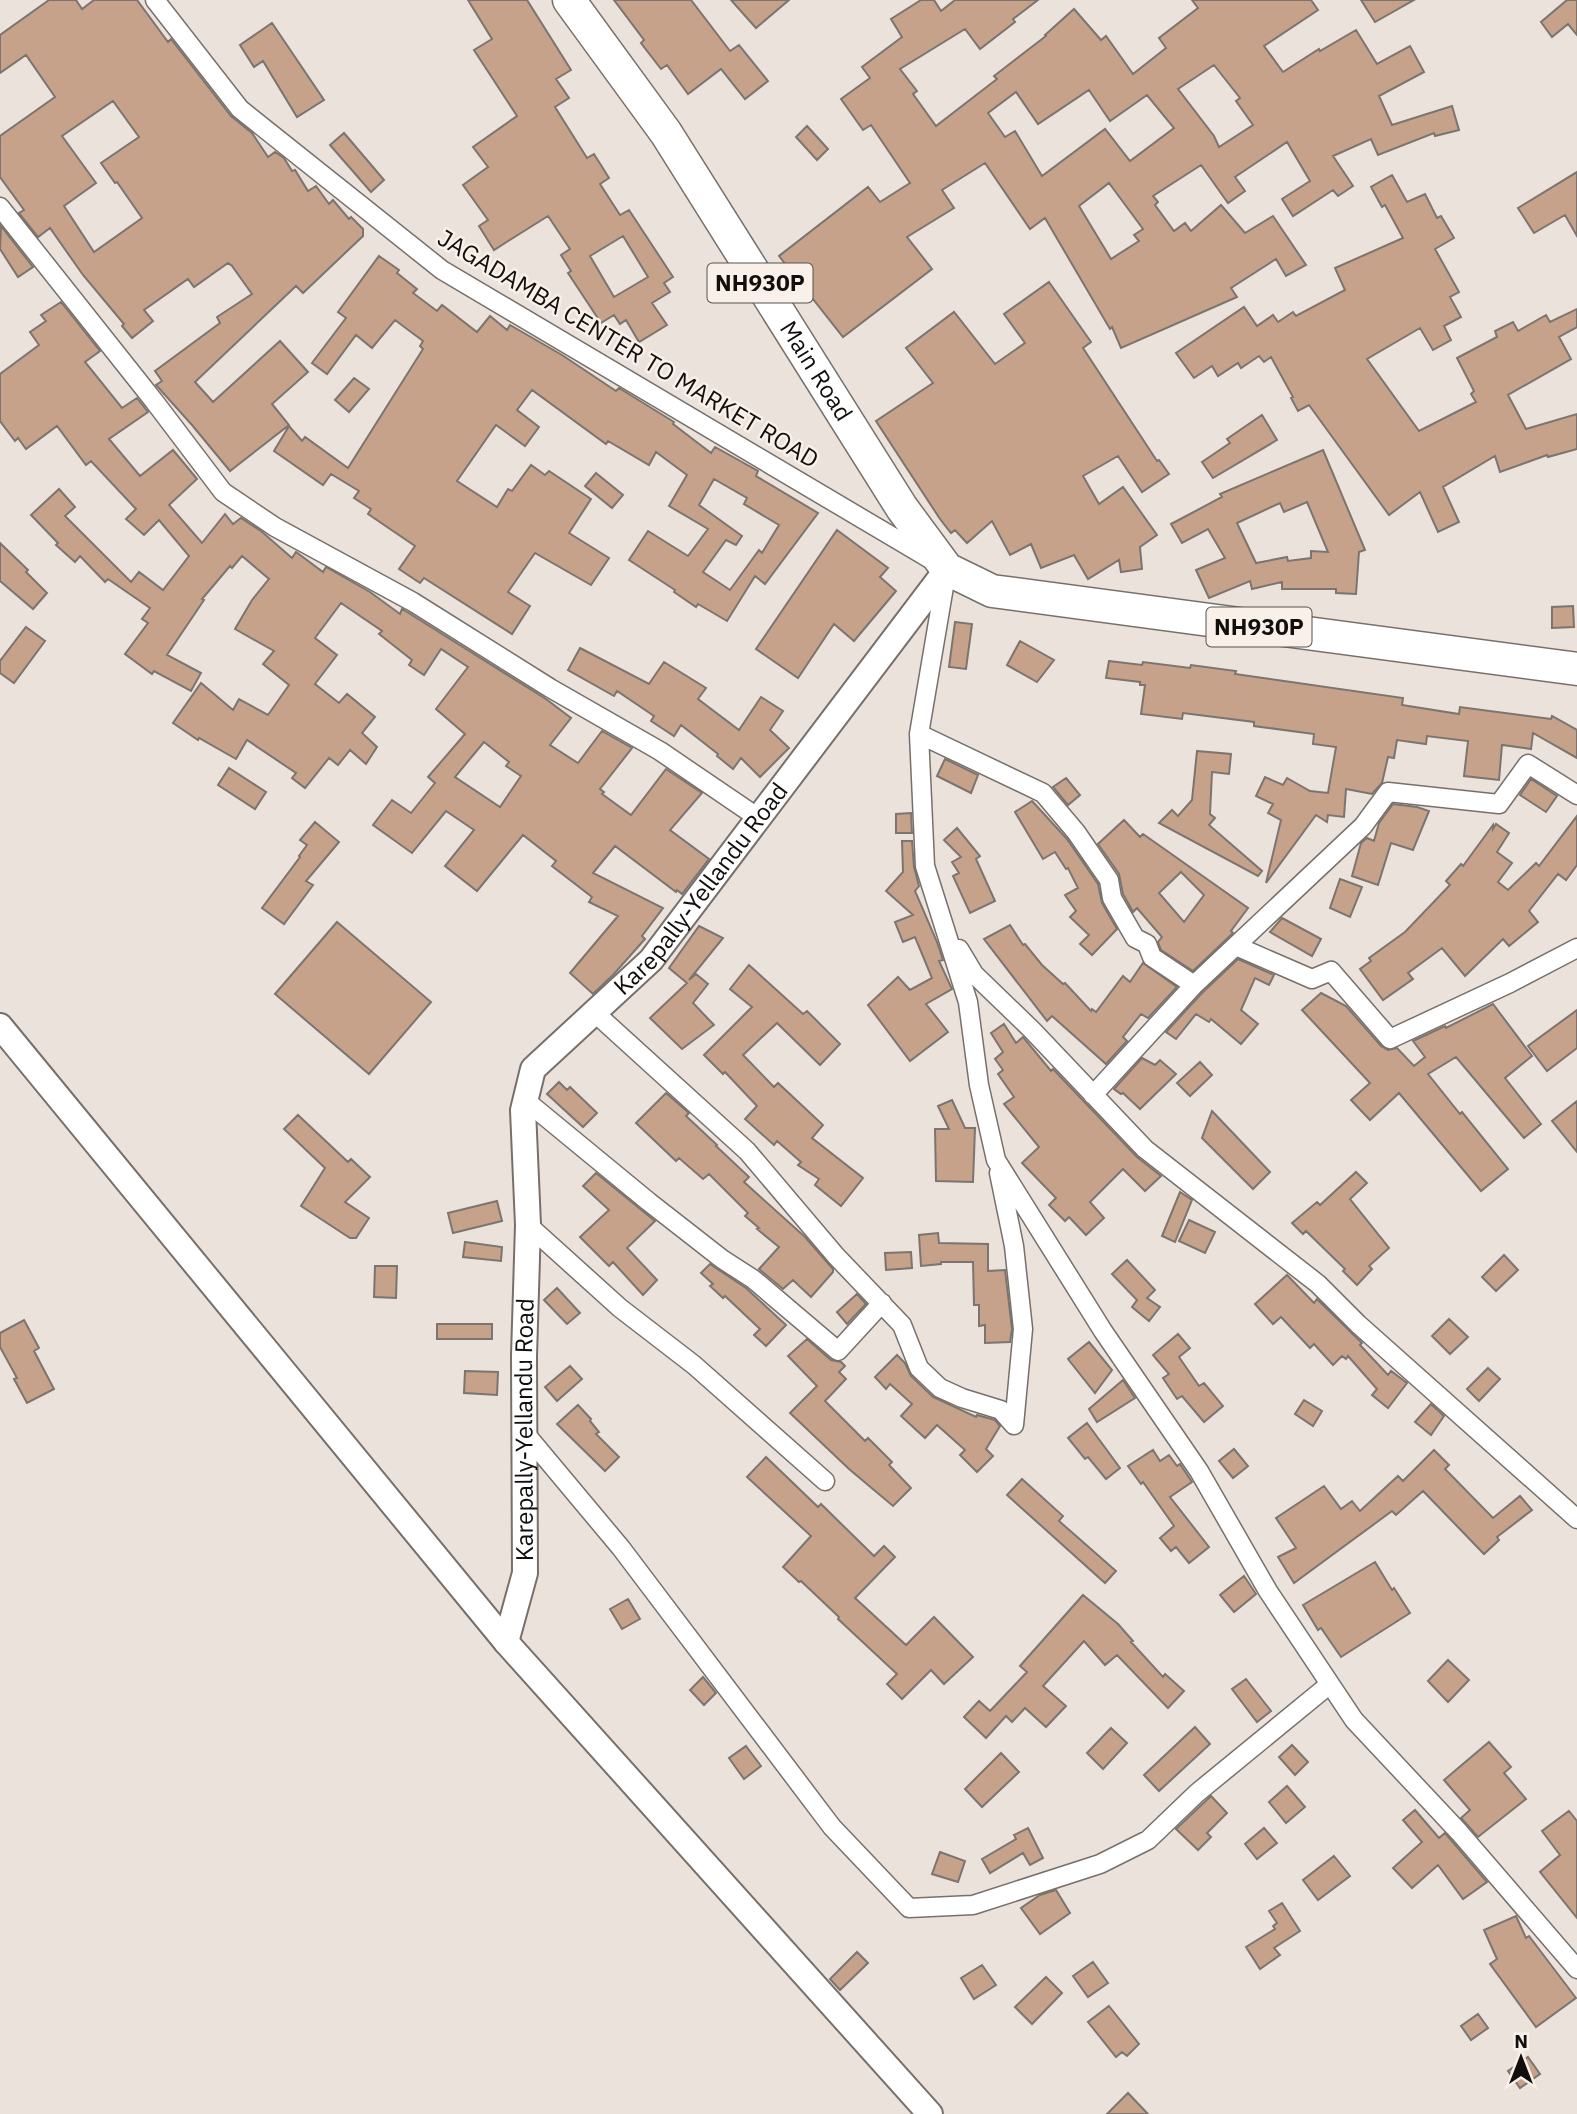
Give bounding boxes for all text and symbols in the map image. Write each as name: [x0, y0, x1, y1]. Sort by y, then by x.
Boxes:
street label: JAGADAMBA CENTER TO MARKET ROAD: [432, 221, 825, 475]
road number: NH930P: [708, 264, 812, 302]
street label: Main Road: [773, 314, 860, 427]
road number: NH930P: [1206, 608, 1312, 646]
street label: Karepally-Yellandu Road: [606, 776, 795, 1002]
street label: Karepally-Yellandu Road: [507, 1297, 541, 1561]
north arrow: [1486, 2023, 1556, 2093]
text: N: [1514, 2029, 1528, 2053]

